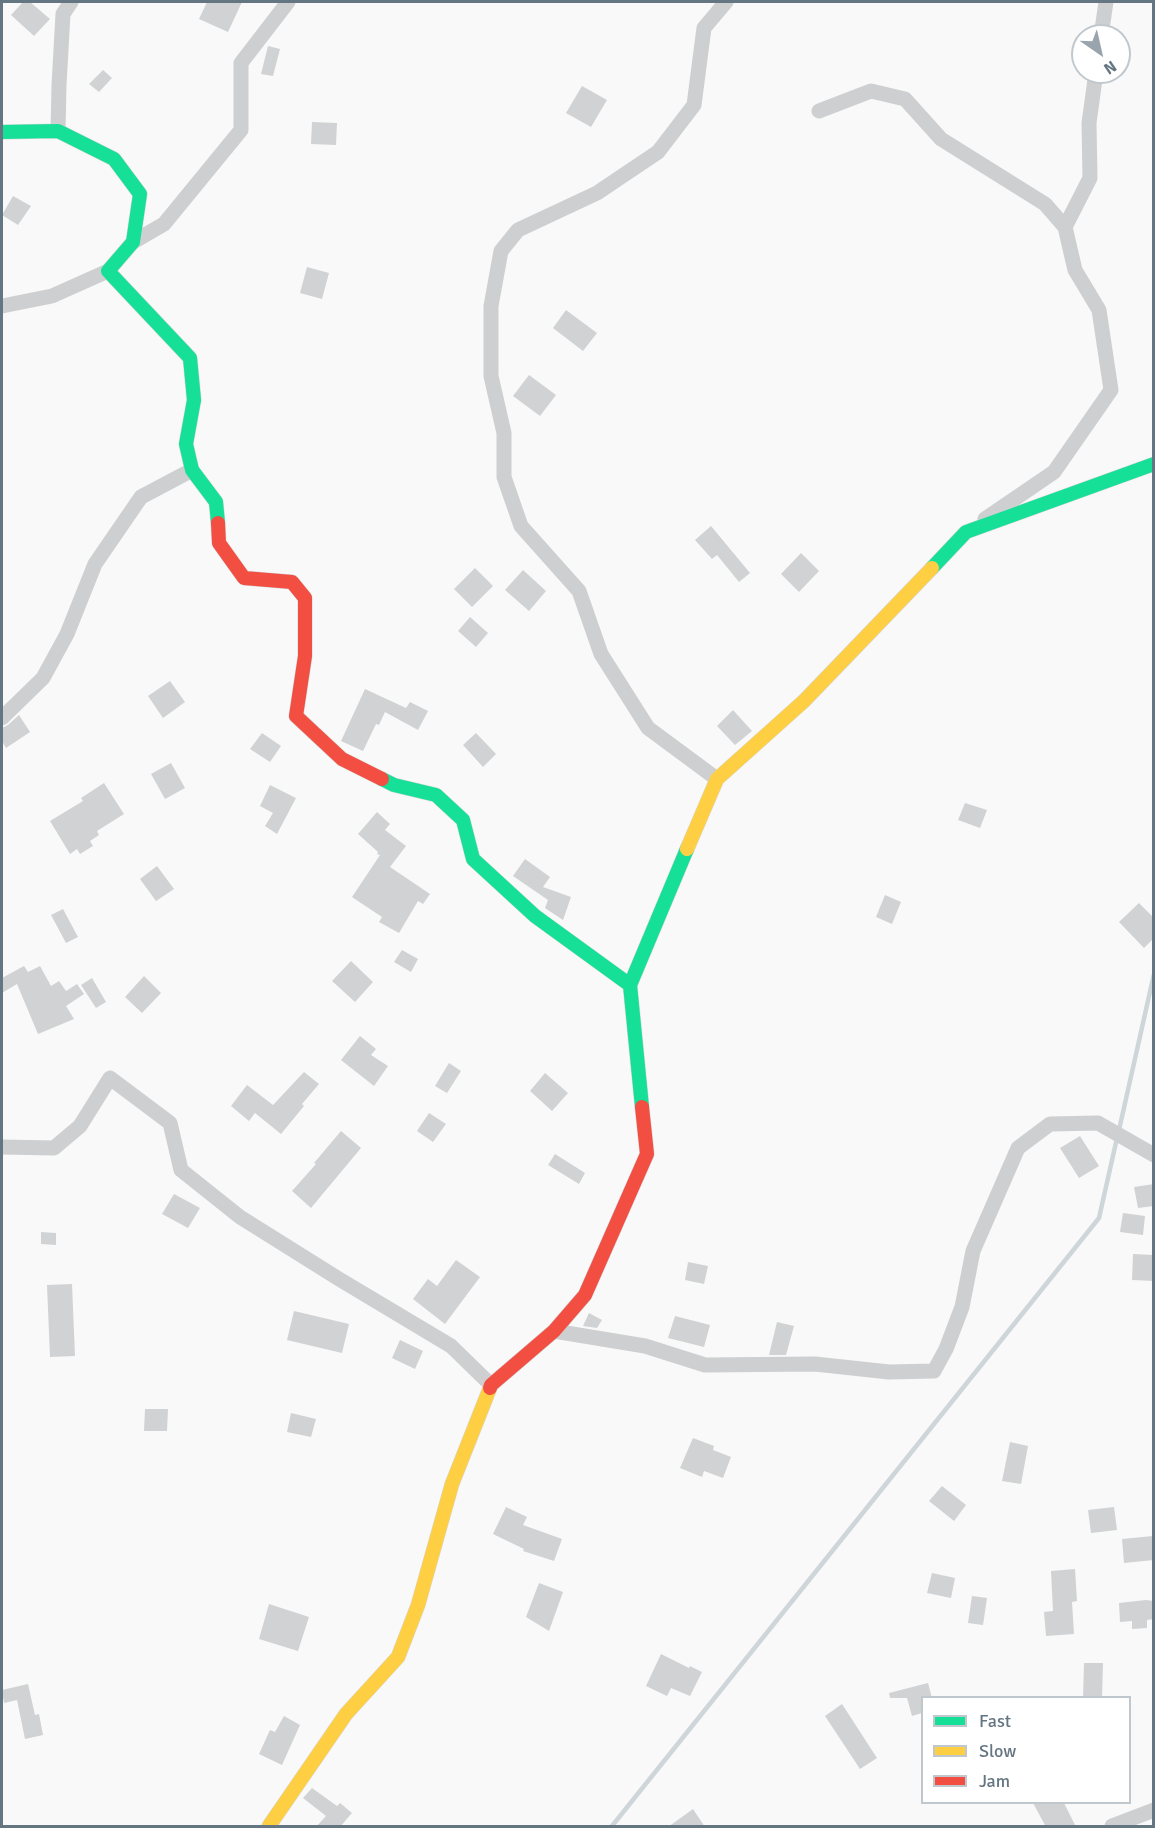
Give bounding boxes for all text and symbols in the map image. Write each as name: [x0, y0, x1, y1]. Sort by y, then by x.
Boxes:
north arrow: [1071, 24, 1131, 84]
text: N: [1100, 56, 1120, 79]
legend: [921, 1696, 1131, 1804]
text: Fast: [979, 1710, 1011, 1732]
text: Slow: [979, 1740, 1016, 1762]
text: Jam: [979, 1770, 1010, 1792]

